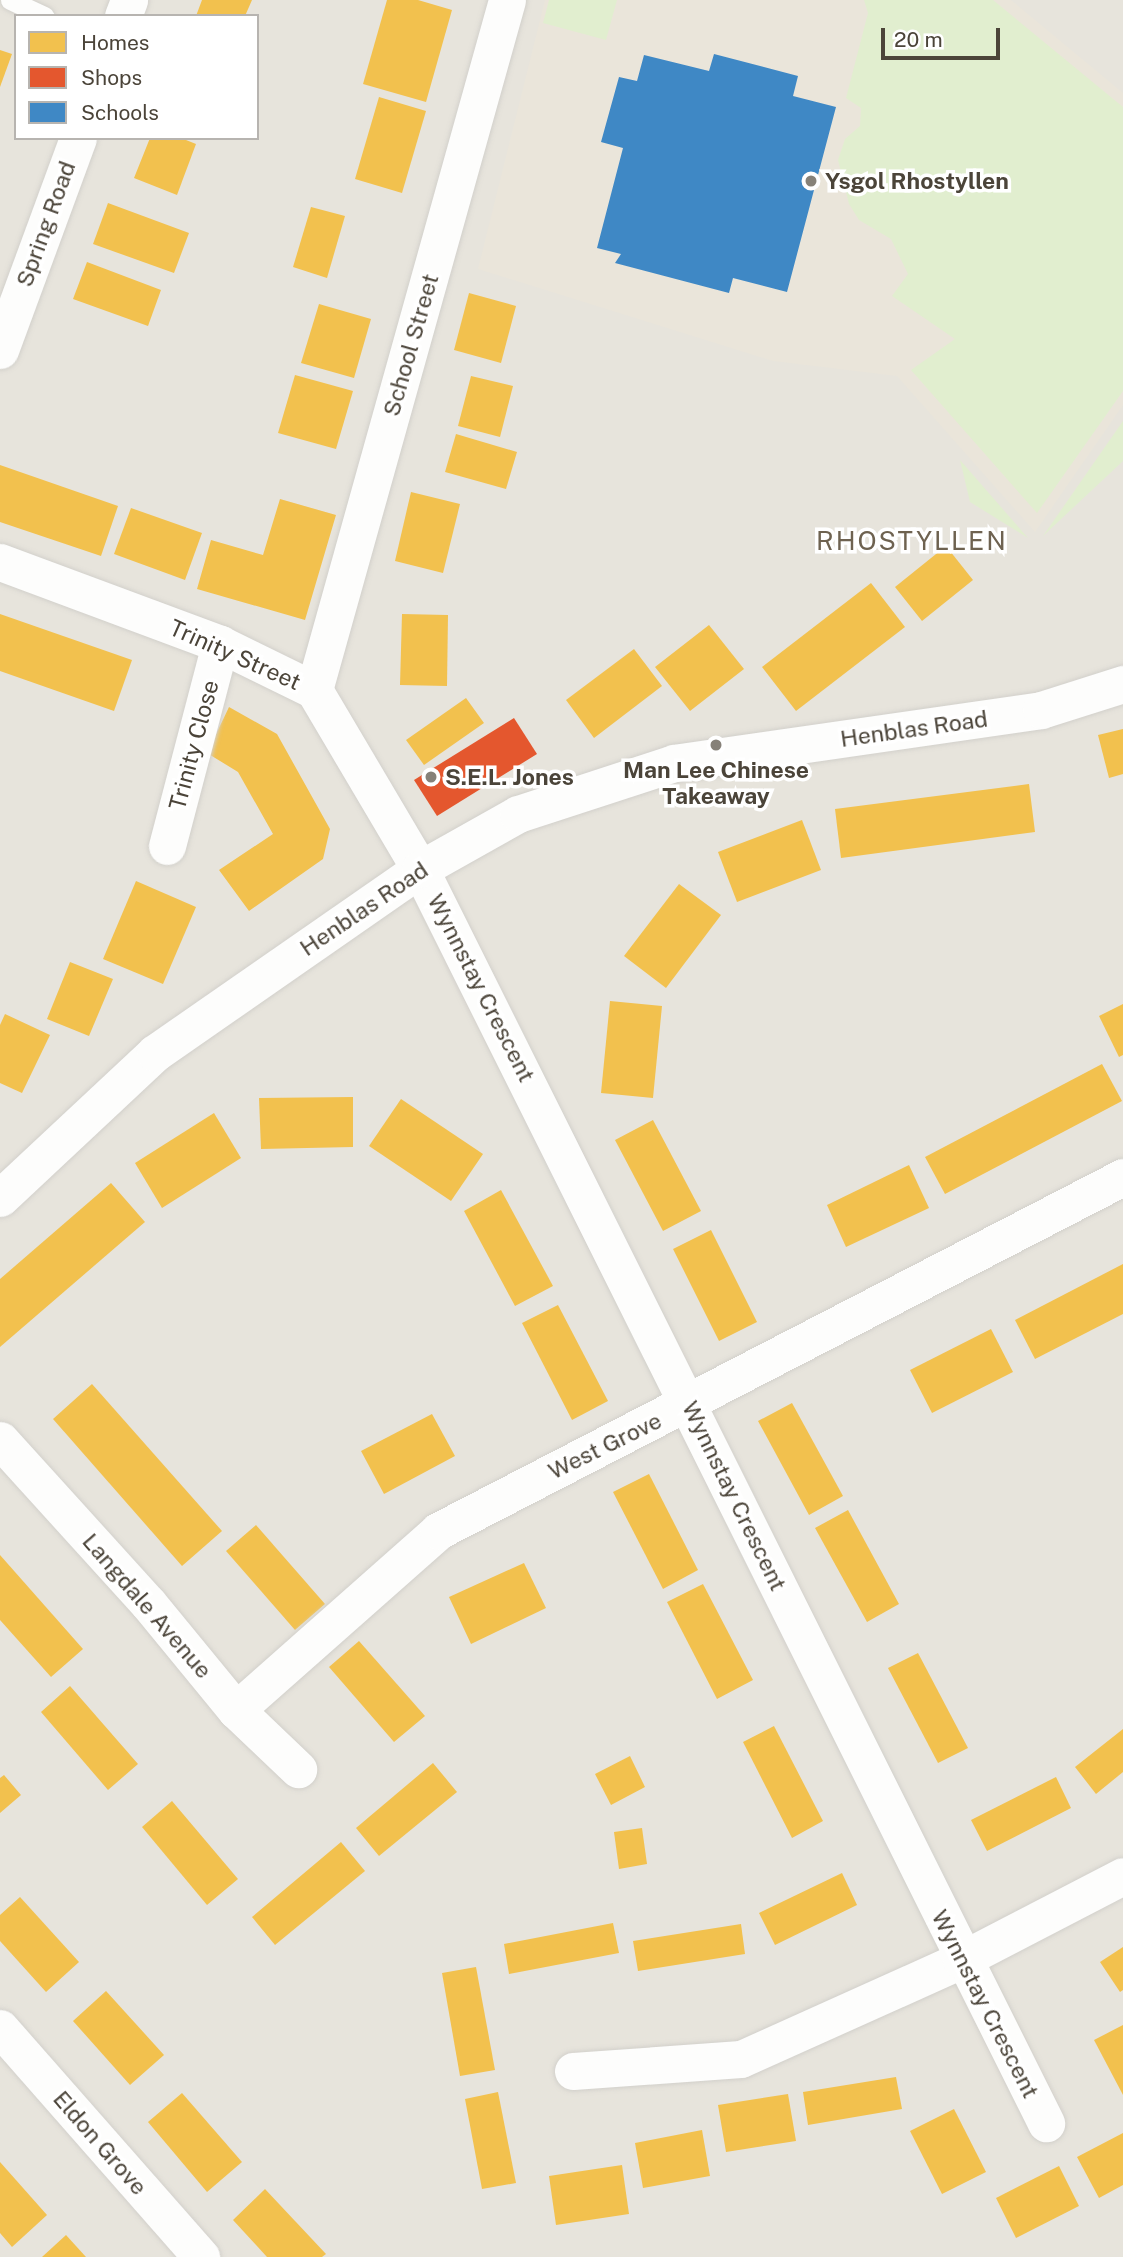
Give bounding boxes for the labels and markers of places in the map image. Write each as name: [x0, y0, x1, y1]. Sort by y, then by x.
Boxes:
place label: Ysgol Rhostyllen: [825, 167, 1009, 195]
marker: Ysgol Rhostyllen: [803, 173, 819, 189]
marker: Man Lee Chinese Takeaway: [708, 737, 724, 753]
place label: Man Lee Chinese Takeaway: [623, 756, 809, 810]
place label: S.E.L. Jones: [445, 763, 574, 791]
marker: S.E.L. Jones: [423, 769, 439, 785]

